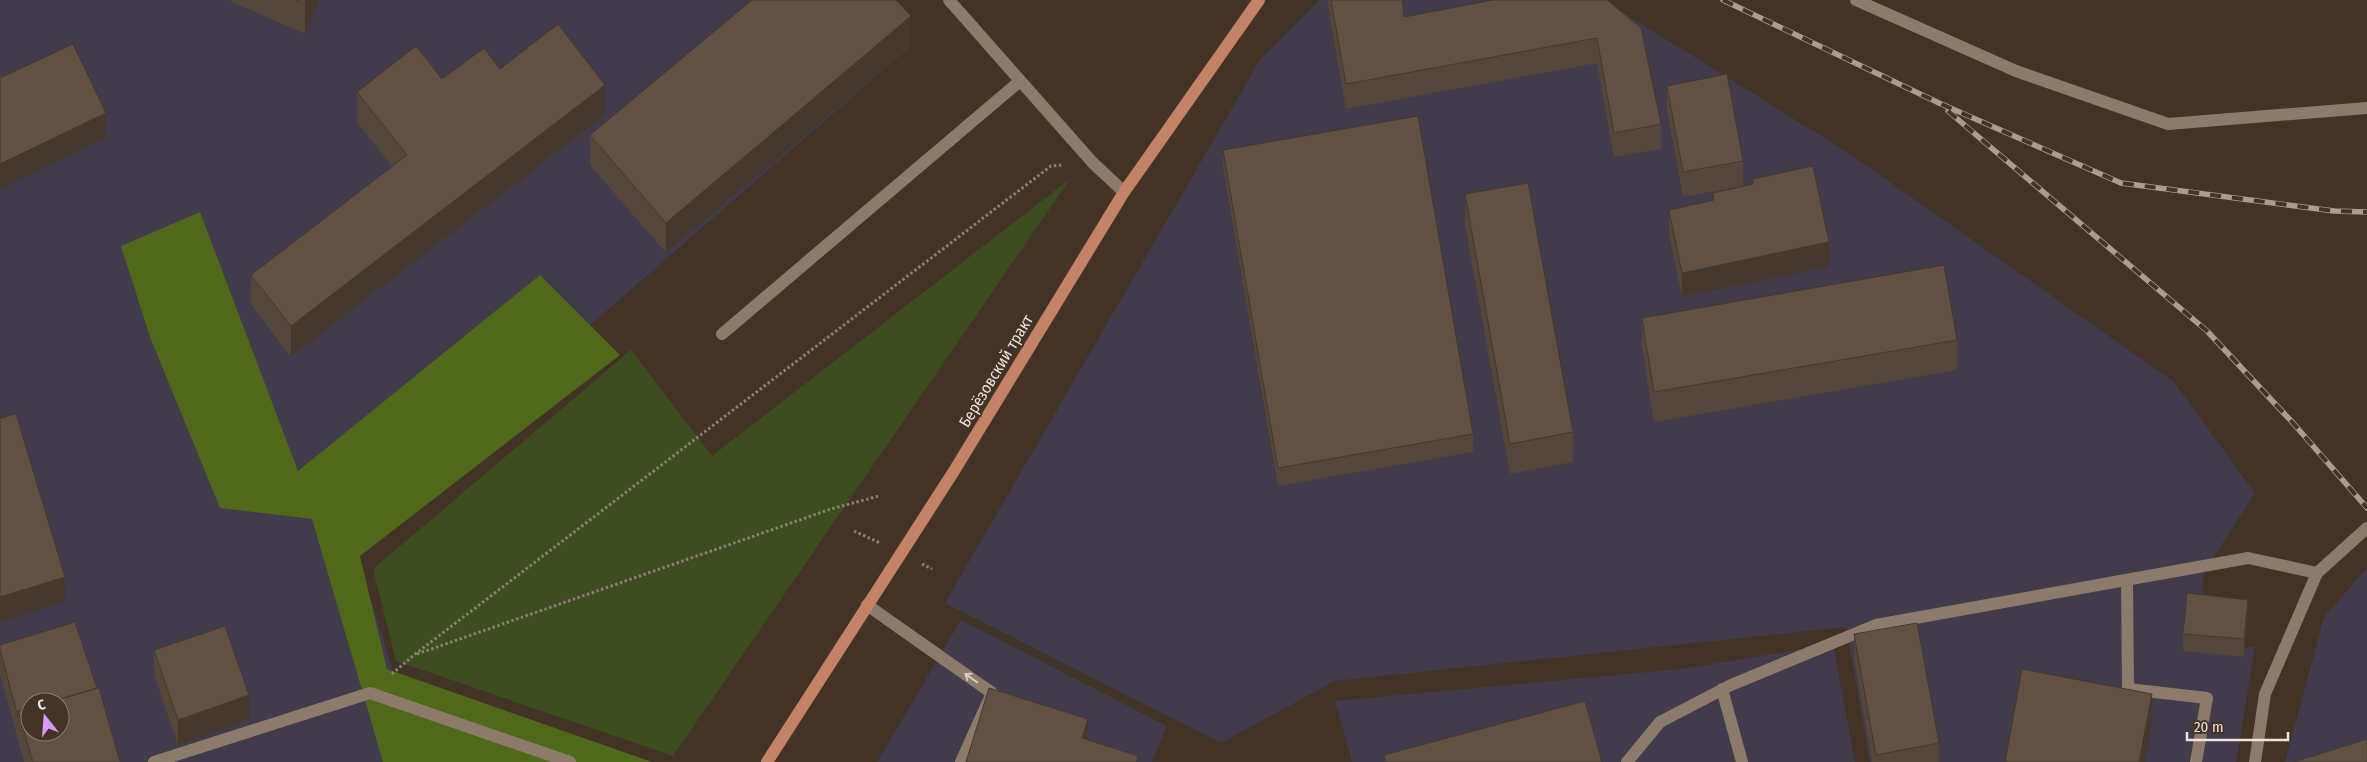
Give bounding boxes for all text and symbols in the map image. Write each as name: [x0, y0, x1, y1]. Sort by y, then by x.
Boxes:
street label: Берёзовский тракт: [955, 311, 1037, 431]
one-way arrow: [964, 673, 978, 683]
north arrow: [20, 692, 70, 742]
text: С: [35, 696, 48, 714]
scale bar: [2187, 710, 2288, 742]
text: 20 m: [2194, 718, 2224, 736]

